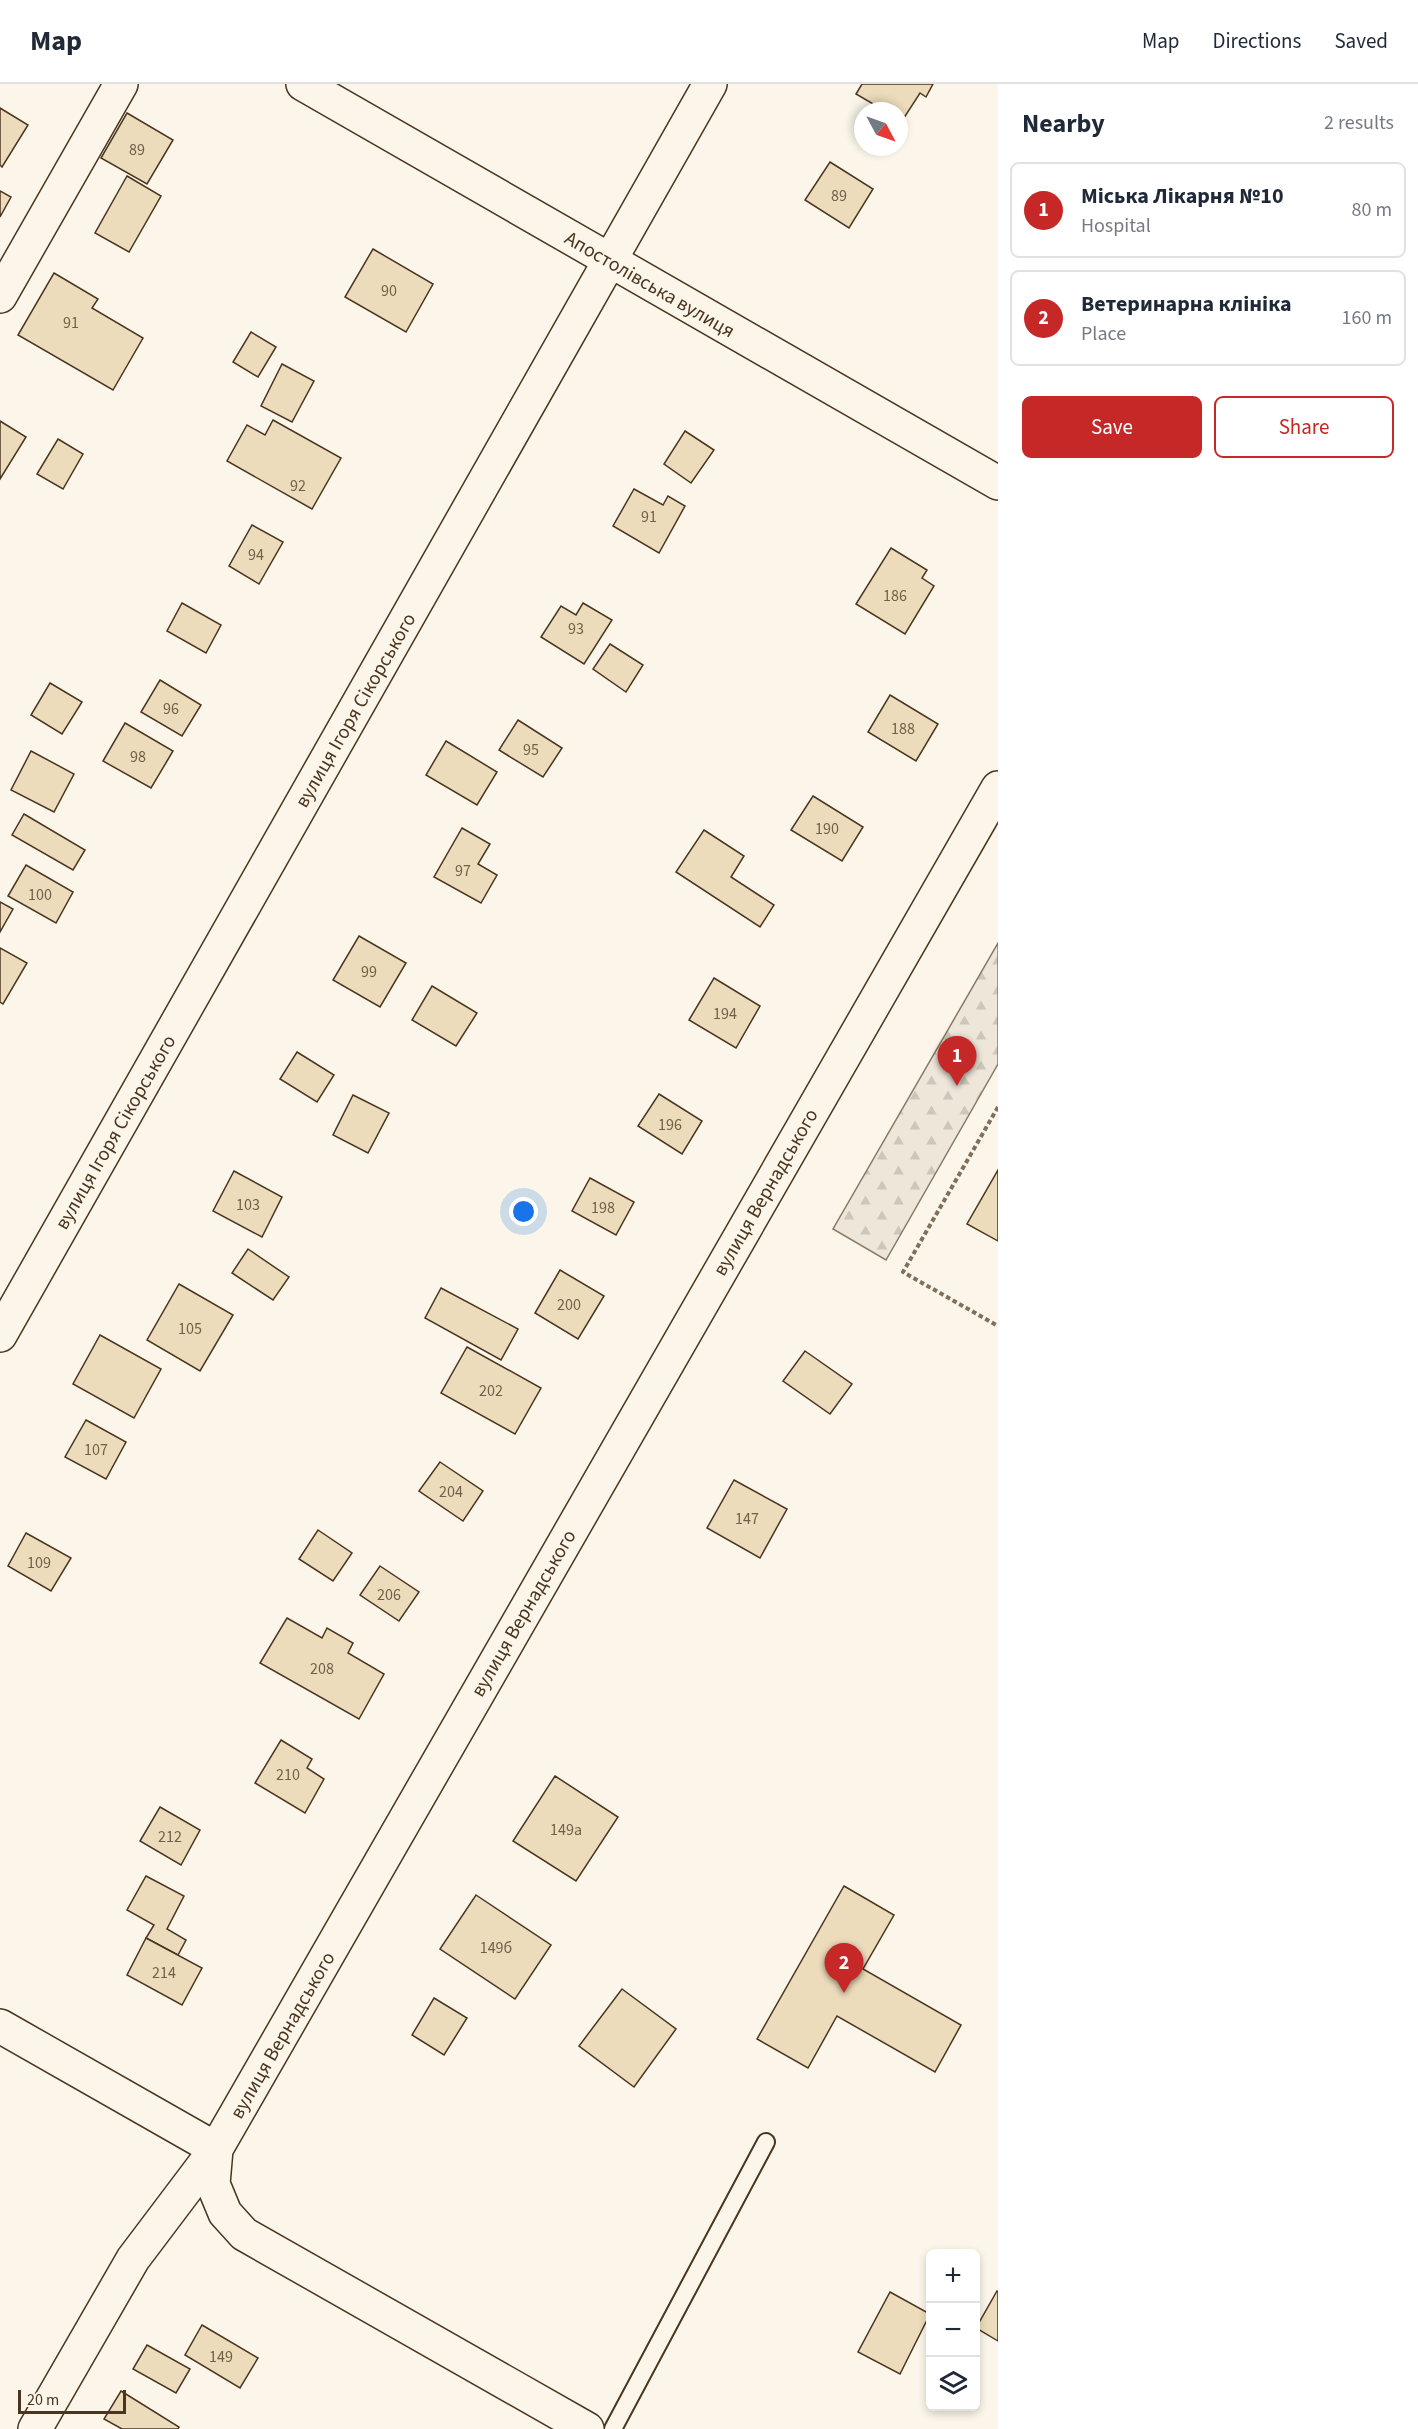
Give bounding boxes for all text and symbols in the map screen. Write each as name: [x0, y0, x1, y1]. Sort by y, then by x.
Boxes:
text: Map: [30, 21, 82, 61]
text: Map: [1142, 26, 1180, 56]
text: Directions: [1213, 26, 1301, 56]
text: Saved: [1334, 26, 1388, 56]
north arrow: [854, 102, 908, 156]
text: Nearby: [1022, 105, 1105, 142]
text: 2 results: [1324, 109, 1394, 137]
house number: 89: [129, 139, 145, 161]
text: Міська Лікарня №10: [1081, 180, 1284, 212]
house number: 89: [831, 185, 847, 207]
text: 1: [1038, 196, 1049, 224]
text: 80 m: [1352, 196, 1392, 224]
text: Hospital: [1081, 212, 1151, 240]
street label: Апостолівська вулиця: [559, 225, 740, 345]
house number: 90: [381, 280, 397, 302]
text: Ветеринарна клініка: [1081, 288, 1292, 320]
text: 2: [1038, 304, 1049, 332]
text: 160 m: [1342, 304, 1392, 332]
house number: 91: [63, 312, 79, 334]
text: Place: [1081, 320, 1126, 348]
button: Save: [1022, 396, 1202, 458]
button: Share: [1214, 396, 1394, 458]
house number: 92: [290, 475, 306, 497]
house number: 91: [641, 506, 657, 528]
house number: 94: [248, 544, 264, 566]
house number: 186: [883, 585, 907, 607]
street label: вулиця Ігоря Сікорського: [289, 608, 423, 813]
house number: 93: [568, 618, 584, 640]
house number: 96: [163, 698, 179, 720]
house number: 188: [891, 718, 915, 740]
house number: 95: [523, 739, 539, 761]
house number: 98: [130, 746, 146, 768]
house number: 190: [815, 818, 839, 840]
house number: 97: [455, 860, 471, 882]
house number: 100: [28, 884, 52, 906]
house number: 99: [361, 961, 377, 983]
house number: 194: [713, 1003, 737, 1025]
street label: вулиця Ігоря Сікорського: [49, 1030, 183, 1235]
pin: 1: [938, 1036, 976, 1086]
street label: вулиця Вернадського: [706, 1104, 825, 1281]
house number: 196: [658, 1114, 682, 1136]
house number: 103: [236, 1194, 260, 1216]
your location: [509, 1197, 538, 1226]
house number: 198: [591, 1197, 615, 1219]
house number: 200: [557, 1294, 581, 1316]
house number: 105: [178, 1318, 202, 1340]
house number: 202: [479, 1380, 503, 1402]
house number: 107: [84, 1439, 108, 1461]
house number: 204: [439, 1481, 463, 1503]
house number: 147: [735, 1508, 759, 1530]
street label: вулиця Вернадського: [464, 1525, 583, 1702]
house number: 109: [27, 1552, 51, 1574]
house number: 206: [377, 1584, 401, 1606]
house number: 208: [310, 1658, 334, 1680]
house number: 210: [276, 1764, 300, 1786]
house number: 149а: [550, 1819, 582, 1841]
house number: 212: [158, 1826, 182, 1848]
house number: 149б: [480, 1937, 512, 1959]
pin: 2: [824, 1944, 864, 1993]
street label: вулиця Вернадського: [223, 1947, 342, 2124]
house number: 214: [152, 1962, 176, 1984]
map controls: [926, 2249, 980, 2411]
button: +: [926, 2249, 980, 2303]
button: −: [926, 2303, 980, 2357]
house number: 149: [209, 2346, 233, 2368]
button: layers: [926, 2357, 980, 2411]
scale bar: [18, 2387, 126, 2414]
text: 20 m: [27, 2389, 59, 2411]

